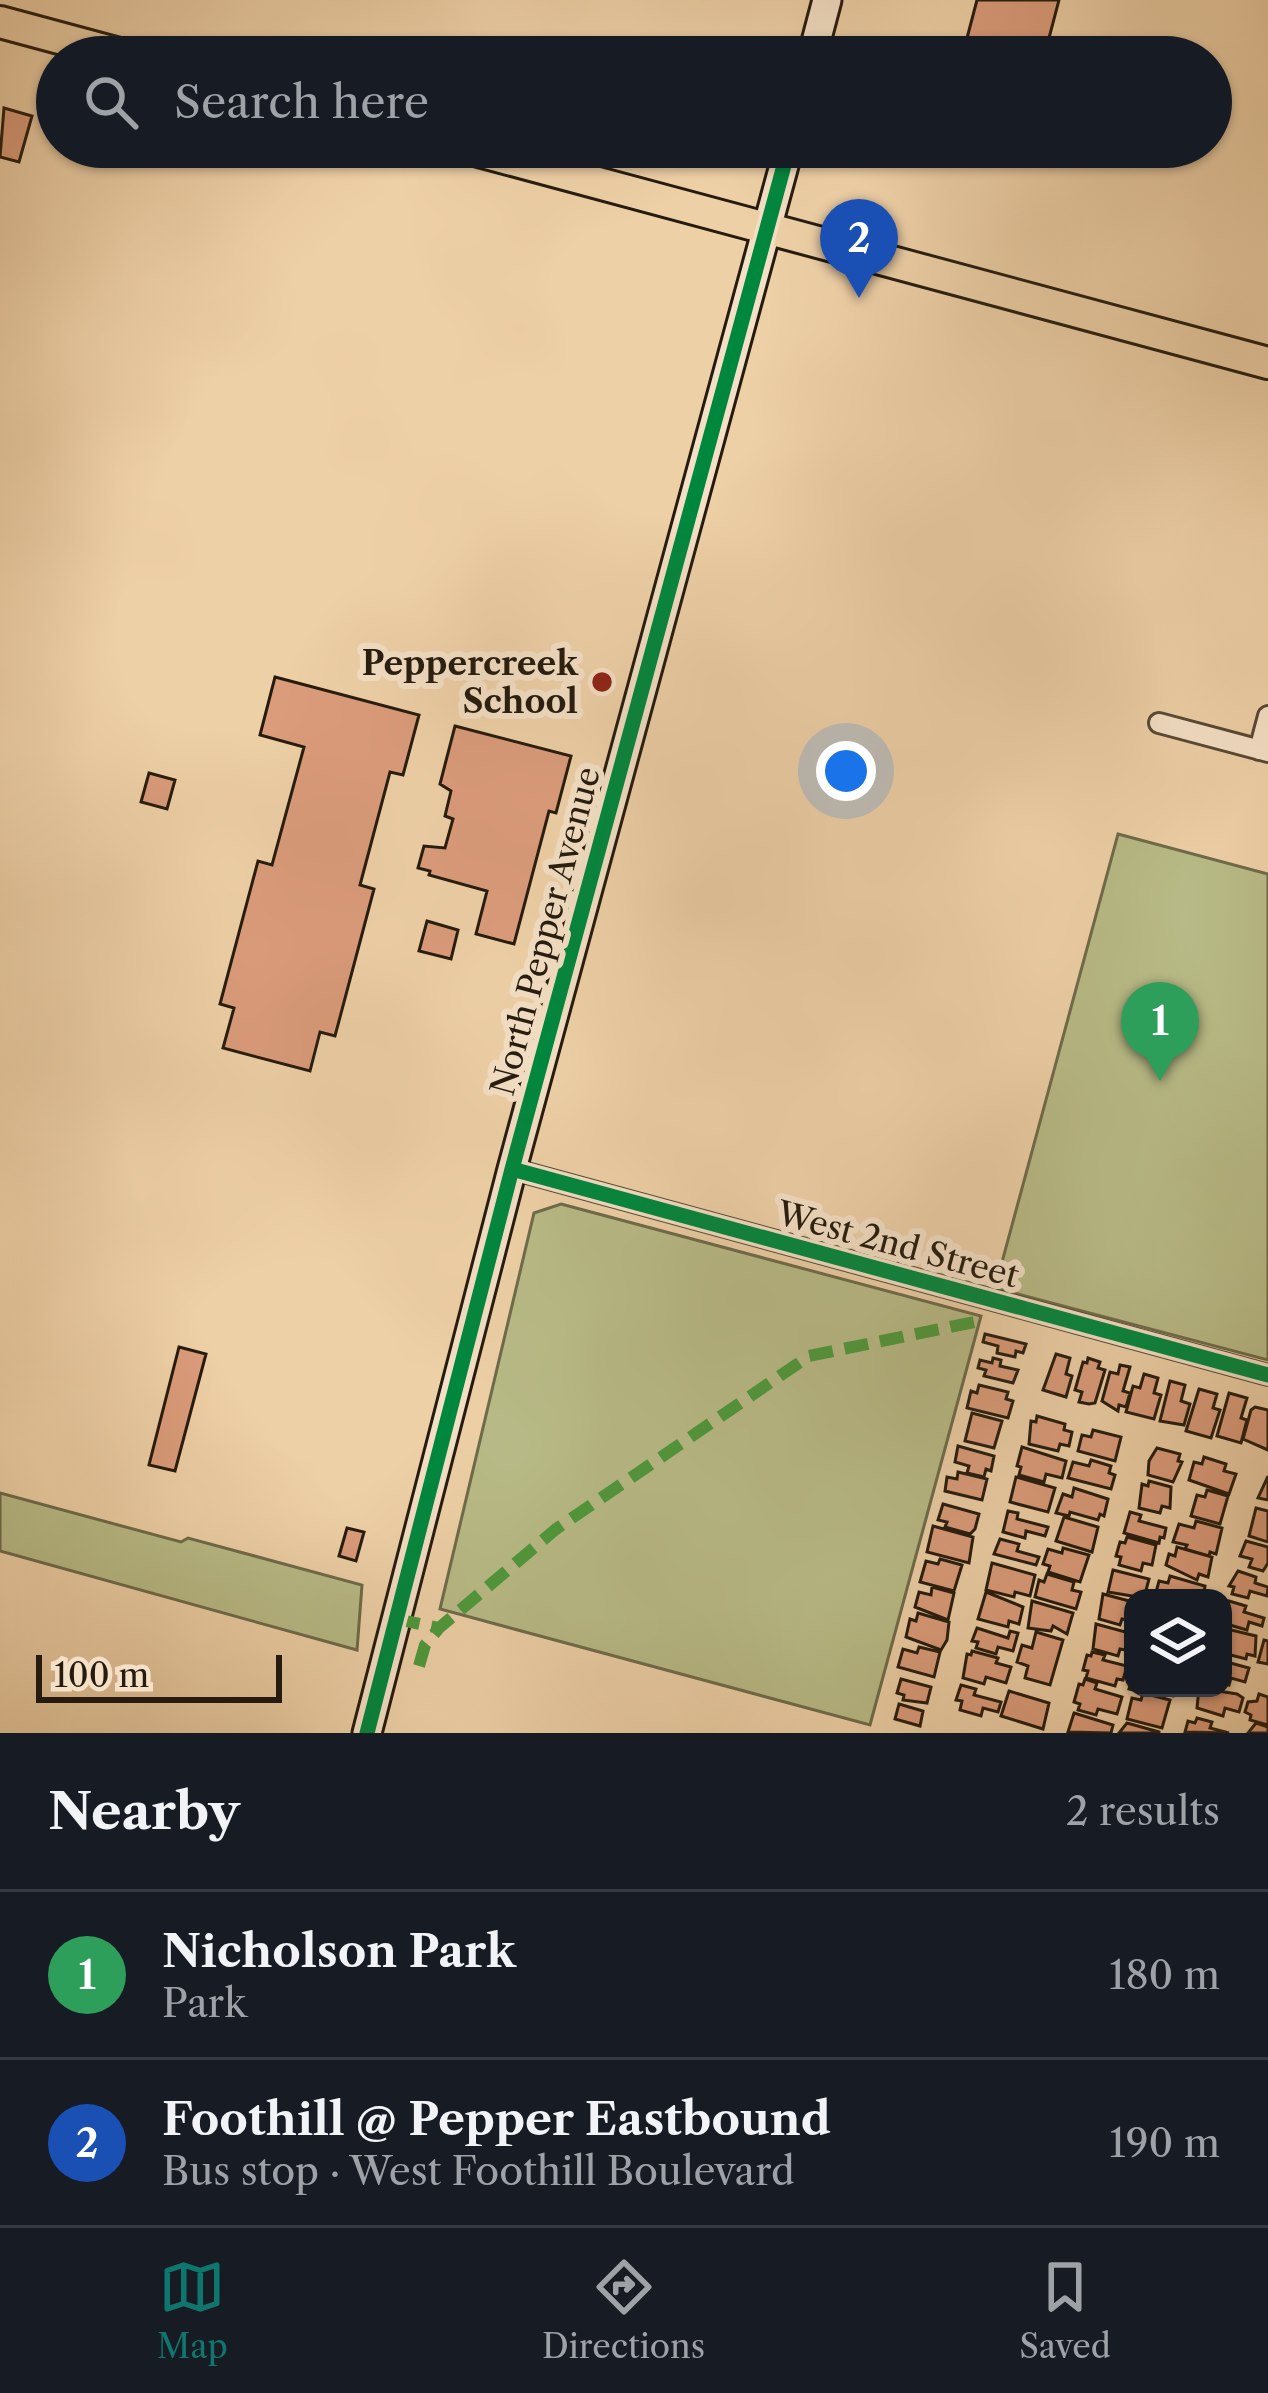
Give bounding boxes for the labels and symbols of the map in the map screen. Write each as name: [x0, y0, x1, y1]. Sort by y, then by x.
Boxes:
pin: 2: [820, 199, 898, 298]
place label: Peppercreek School: [362, 643, 579, 722]
marker: Peppercreek School: [589, 669, 615, 695]
your location: [816, 741, 876, 801]
street label: North Pepper Avenue: [482, 762, 609, 1100]
pin: 1: [1121, 982, 1199, 1081]
street label: West 2nd Street: [772, 1192, 1024, 1297]
scale bar: [36, 1649, 282, 1702]

